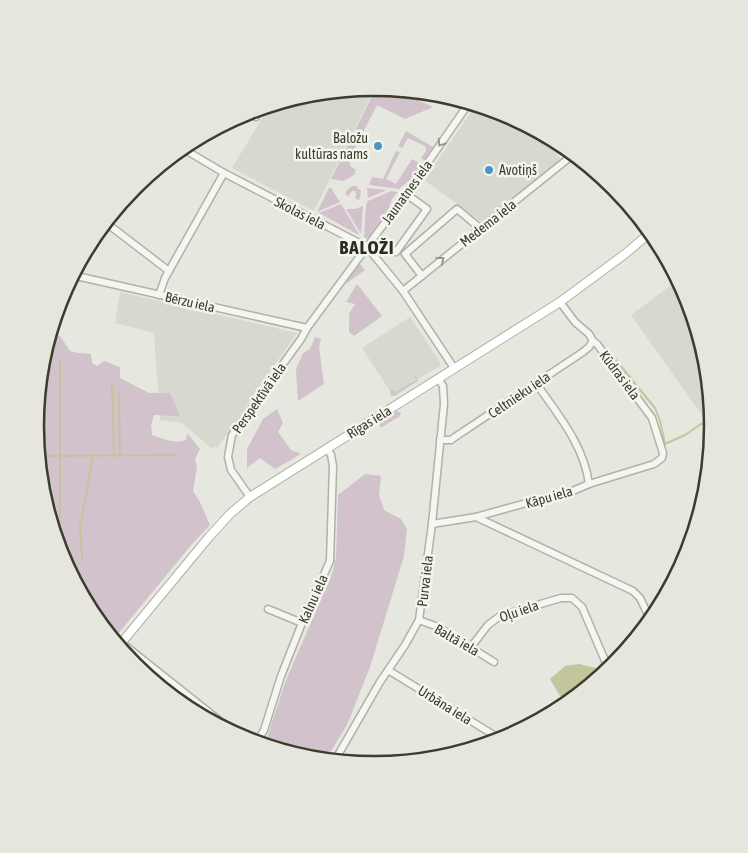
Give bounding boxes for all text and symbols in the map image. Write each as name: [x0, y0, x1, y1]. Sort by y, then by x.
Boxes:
place label: Baložu kultūras nams: [295, 130, 368, 162]
one-way arrow: [438, 137, 447, 147]
marker: Baložu kultūras nams: [372, 140, 384, 152]
street label: Jaunatnes iela: [379, 157, 435, 227]
place label: Avotiņš: [499, 162, 537, 178]
marker: Avotiņš: [483, 164, 495, 176]
street label: Skolas iela: [272, 193, 328, 233]
street label: Medema iela: [457, 196, 519, 250]
district label: BALOŽI: [339, 236, 395, 258]
one-way arrow: [435, 258, 444, 266]
street label: Bērzu iela: [164, 289, 216, 315]
street label: Kūdras iela: [596, 347, 644, 403]
street label: Perspektīvā iela: [229, 360, 289, 436]
street label: Celtnieku iela: [485, 368, 553, 422]
street label: Rīgas iela: [344, 402, 394, 442]
street label: Kāpu iela: [524, 483, 574, 511]
street label: Purva iela: [414, 554, 436, 608]
street label: Kalnu iela: [295, 572, 331, 626]
street label: Oļu iela: [497, 597, 541, 625]
street label: Baltā iela: [432, 621, 482, 659]
street label: Urbāna iela: [415, 682, 475, 728]

